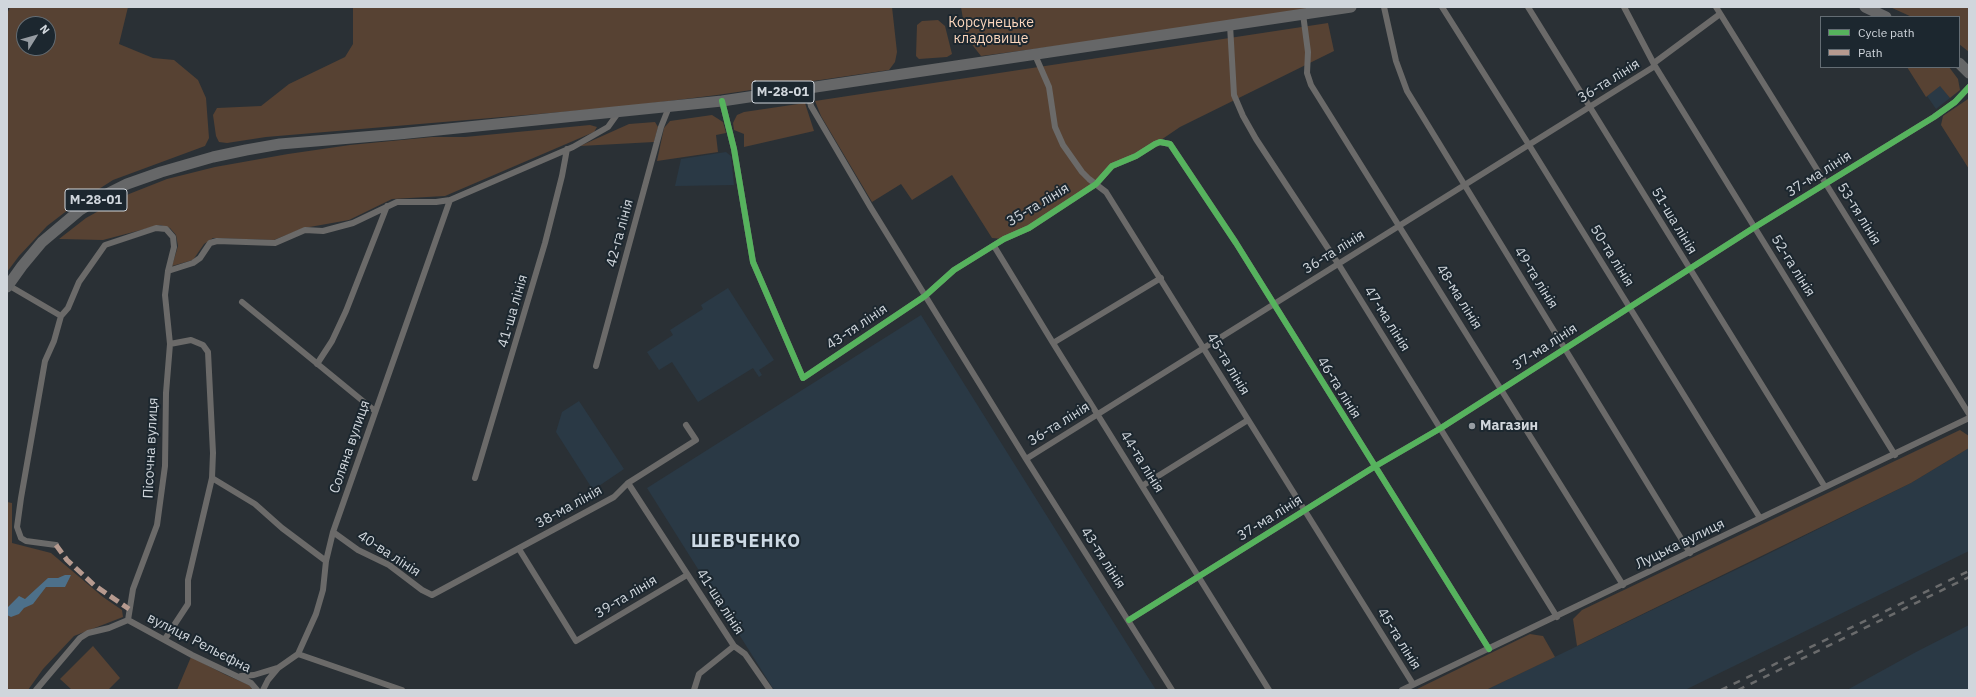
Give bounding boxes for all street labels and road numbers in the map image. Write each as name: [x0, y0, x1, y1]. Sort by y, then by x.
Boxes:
street label: 36-та лінія: [1575, 55, 1643, 107]
road number: М-28-01: [752, 81, 814, 103]
street label: 37-ма лінія: [1783, 147, 1855, 201]
street label: 35-та лінія: [1004, 180, 1072, 230]
street label: 53-тя лінія: [1833, 180, 1885, 248]
street label: 51-ша лінія: [1647, 185, 1701, 257]
road number: М-28-01: [65, 189, 127, 211]
street label: 42-га лінія: [603, 197, 637, 269]
street label: 50-та лінія: [1586, 222, 1638, 290]
street label: 36-та лінія: [1300, 226, 1368, 278]
street label: 52-га лінія: [1767, 232, 1819, 300]
street label: 49-та лінія: [1510, 244, 1562, 312]
street label: 48-ма лінія: [1432, 261, 1486, 333]
street label: 41-ша лінія: [495, 273, 531, 349]
street label: 47-ма лінія: [1360, 283, 1414, 355]
street label: 43-тя лінія: [823, 301, 891, 353]
street label: 37-ма лінія: [1510, 320, 1580, 374]
street label: 45-та лінія: [1203, 330, 1253, 398]
street label: 46-та лінія: [1313, 354, 1365, 422]
street label: Пісочна вулиця: [140, 397, 162, 499]
street label: Соляна вулиця: [326, 398, 374, 496]
street label: 36-та лінія: [1025, 398, 1093, 450]
street label: 44-та лінія: [1116, 428, 1168, 496]
street label: 38-ма лінія: [533, 482, 605, 532]
street label: 37-ма лінія: [1234, 491, 1306, 545]
street label: Луцька вулиця: [1633, 515, 1727, 573]
street label: 43-тя лінія: [1077, 524, 1129, 592]
street label: 40-ва лінія: [354, 527, 424, 581]
street label: 41-ша лінія: [693, 566, 747, 638]
street label: 39-та лінія: [592, 572, 660, 622]
street label: 45-та лінія: [1373, 605, 1425, 673]
street label: вулиця Рельєфна: [144, 610, 254, 676]

